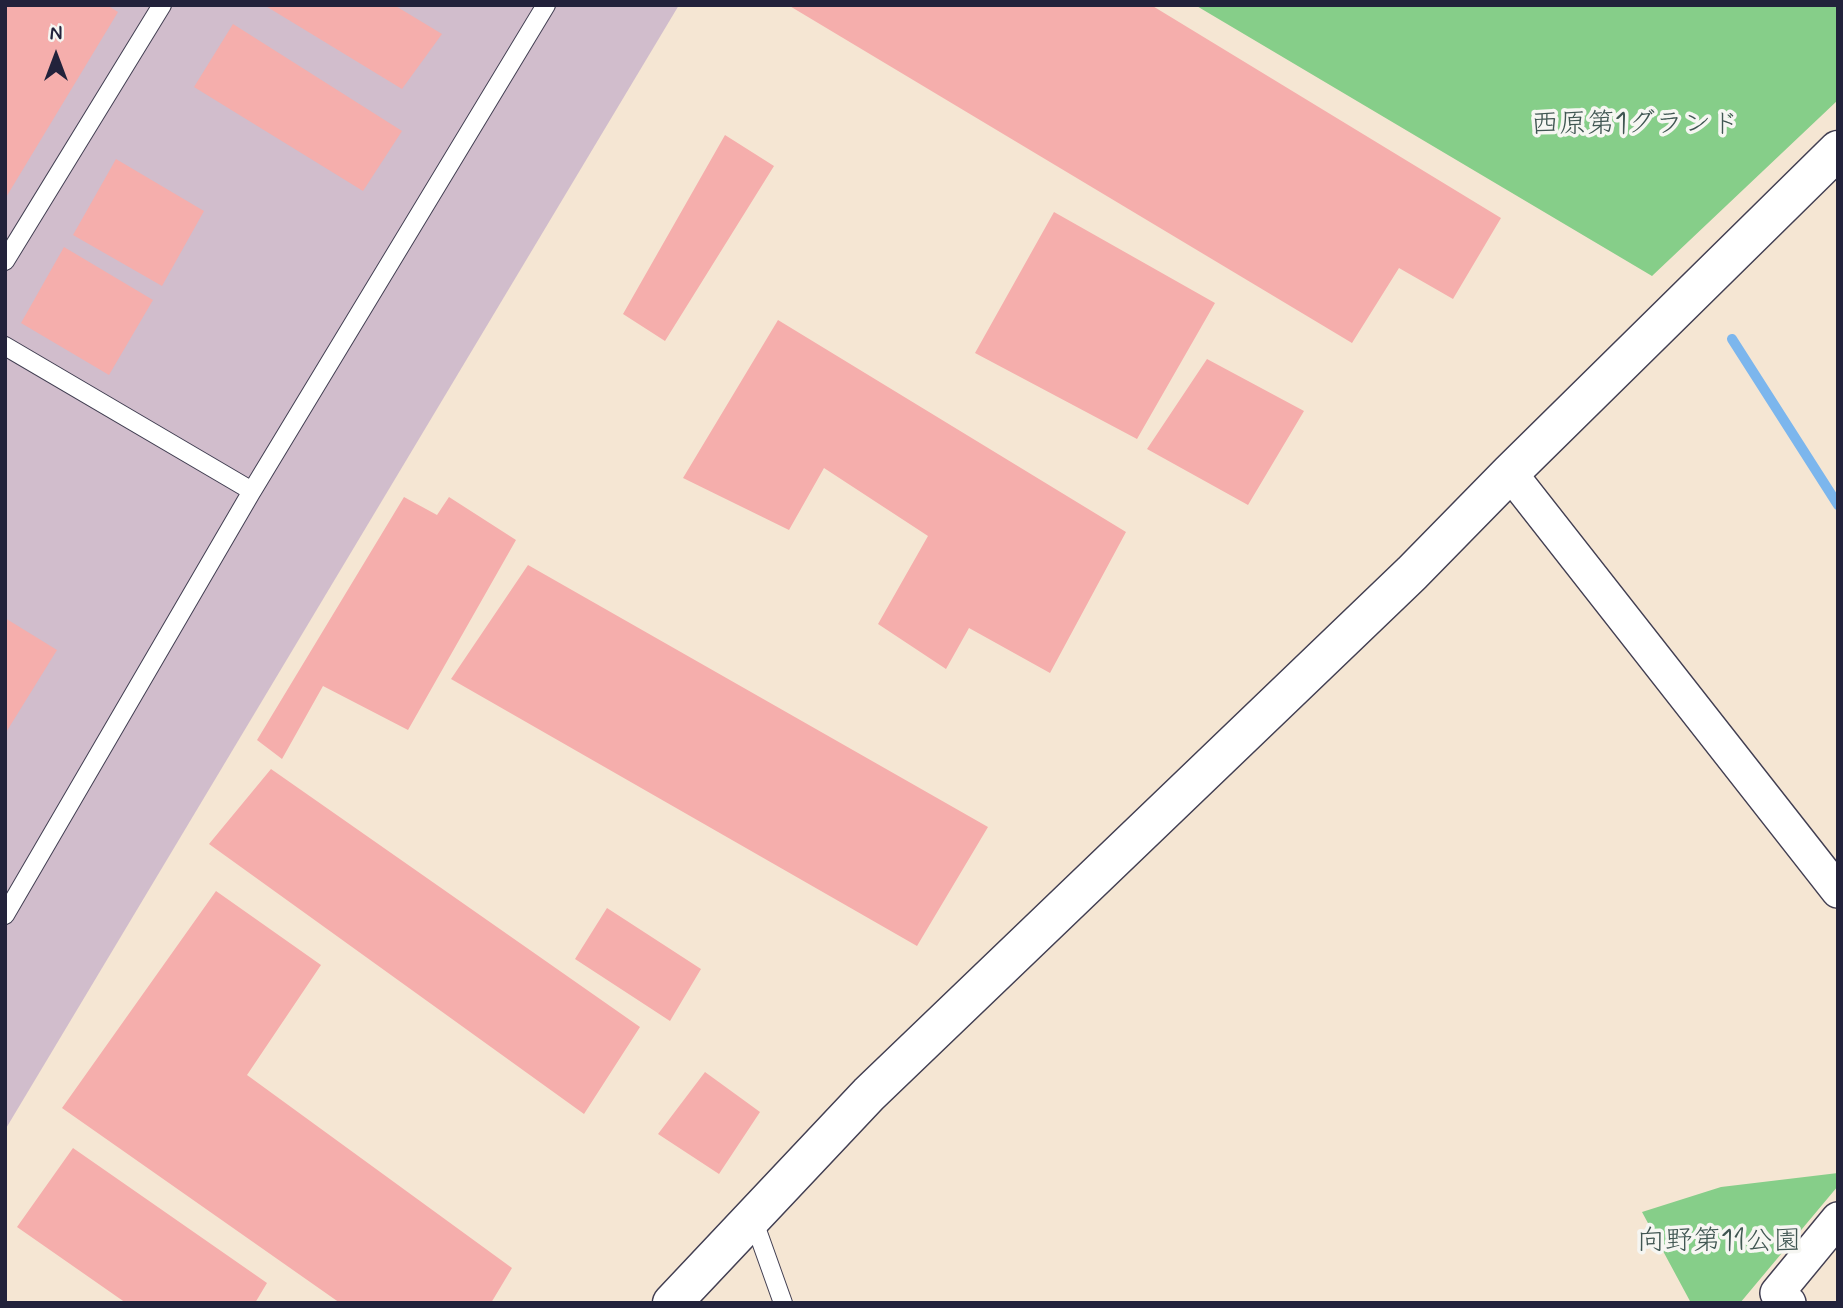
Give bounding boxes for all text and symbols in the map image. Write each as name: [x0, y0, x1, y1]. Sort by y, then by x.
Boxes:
north arrow: [21, 21, 91, 91]
text: N: [50, 22, 62, 47]
park label: 西原第1グランド: [1531, 109, 1739, 143]
park label: 向野第11公園: [1637, 1226, 1801, 1260]

